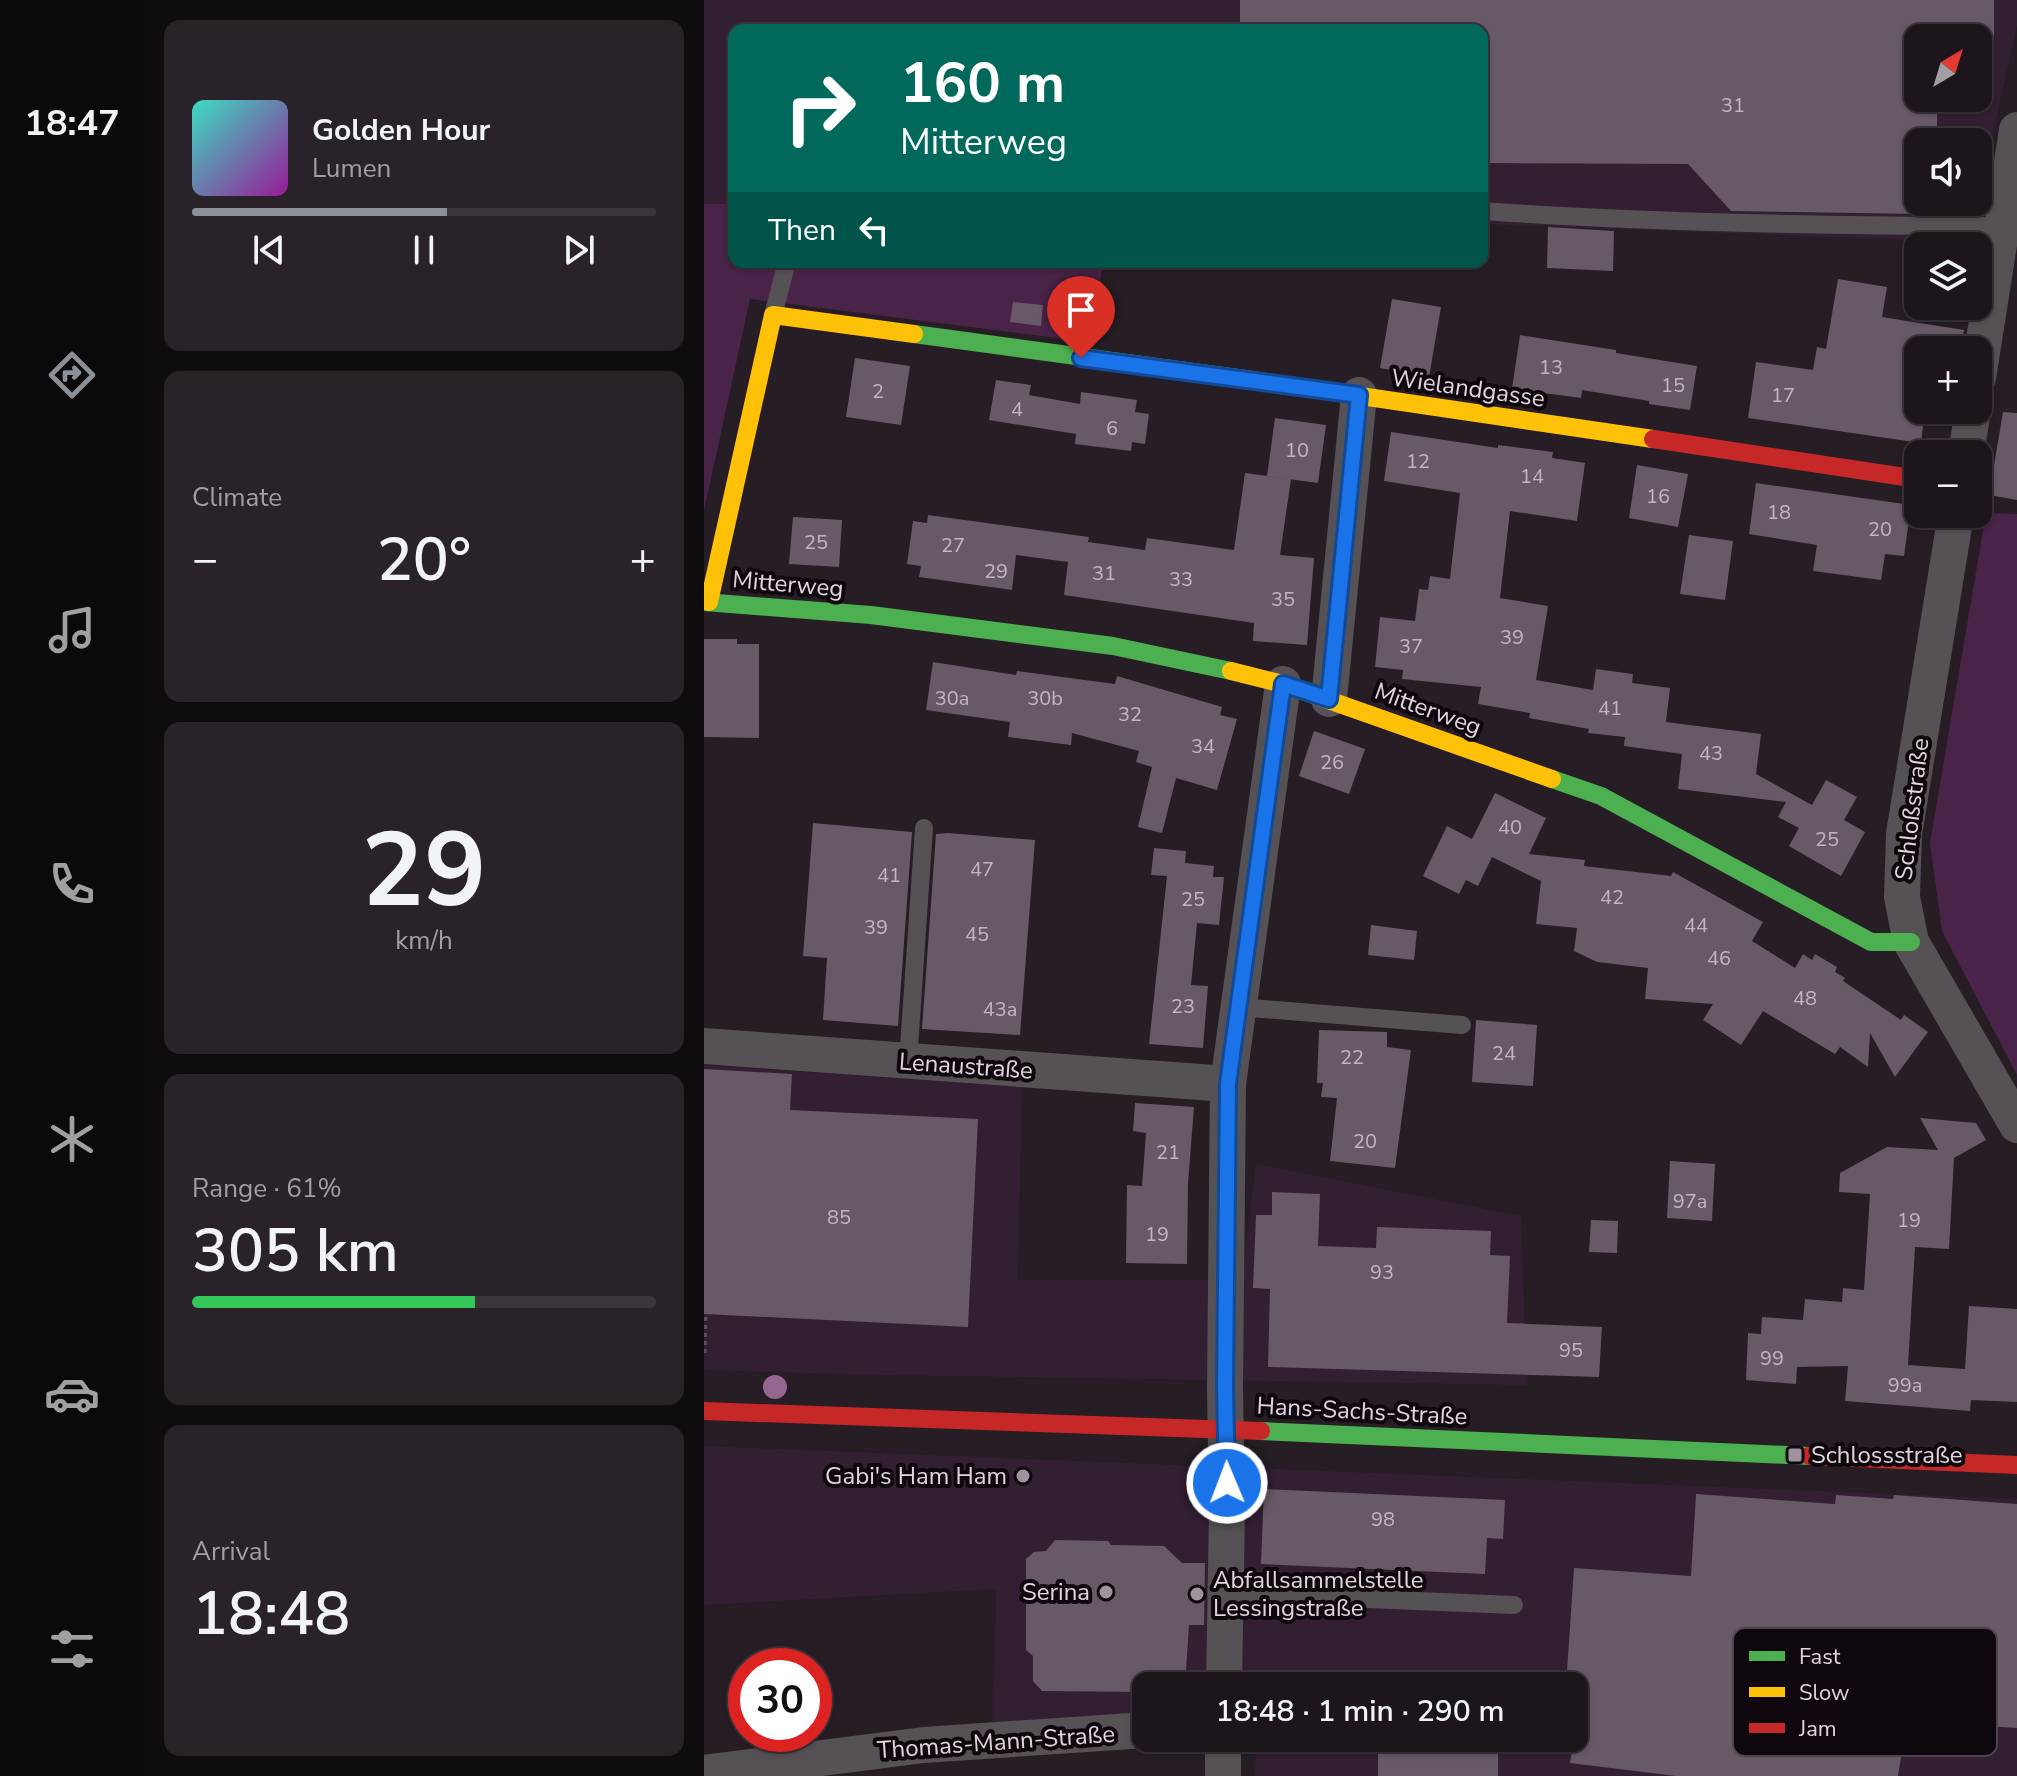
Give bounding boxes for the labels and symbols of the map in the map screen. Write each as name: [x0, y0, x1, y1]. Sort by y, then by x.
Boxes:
north arrow: [1904, 24, 1992, 112]
house number: 31: [1721, 92, 1745, 119]
pin: [1047, 276, 1115, 358]
house number: 13: [1539, 354, 1563, 381]
street label: Wielandgasse: [1389, 361, 1547, 415]
house number: 15: [1661, 372, 1685, 399]
house number: 2: [872, 378, 884, 405]
house number: 17: [1771, 382, 1795, 409]
house number: 4: [1011, 396, 1023, 423]
house number: 6: [1106, 415, 1118, 442]
house number: 10: [1285, 437, 1309, 464]
house number: 12: [1406, 448, 1430, 475]
house number: 14: [1520, 463, 1544, 490]
house number: 16: [1646, 483, 1670, 510]
house number: 18: [1767, 499, 1791, 526]
house number: 20: [1868, 516, 1892, 543]
house number: 25: [804, 529, 828, 556]
house number: 27: [941, 532, 965, 559]
house number: 29: [984, 558, 1008, 585]
house number: 31: [1092, 560, 1116, 587]
street label: Mitterweg: [731, 563, 845, 605]
house number: 33: [1169, 566, 1193, 593]
house number: 35: [1271, 586, 1295, 613]
house number: 39: [1500, 624, 1524, 651]
house number: 37: [1399, 633, 1423, 660]
street label: Mitterweg: [1370, 675, 1486, 743]
house number: 30a: [935, 685, 969, 712]
house number: 30b: [1027, 685, 1063, 712]
house number: 41: [1598, 695, 1622, 722]
house number: 32: [1118, 701, 1142, 728]
house number: 34: [1191, 733, 1215, 760]
street label: Schloßstraße: [1887, 736, 1937, 882]
house number: 43: [1699, 740, 1723, 767]
house number: 26: [1320, 749, 1344, 776]
house number: 40: [1498, 814, 1522, 841]
house number: 25: [1815, 826, 1839, 853]
house number: 47: [970, 856, 994, 883]
house number: 41: [877, 862, 901, 889]
house number: 42: [1600, 884, 1624, 911]
house number: 25: [1181, 886, 1205, 913]
house number: 44: [1684, 912, 1708, 939]
house number: 39: [864, 914, 888, 941]
house number: 45: [965, 921, 989, 948]
house number: 46: [1707, 945, 1731, 972]
house number: 48: [1793, 985, 1817, 1012]
house number: 23: [1171, 993, 1195, 1020]
house number: 43a: [983, 996, 1017, 1023]
house number: 24: [1492, 1040, 1516, 1067]
house number: 22: [1340, 1044, 1364, 1071]
street label: Lenaustraße: [898, 1045, 1034, 1087]
house number: 20: [1353, 1128, 1377, 1155]
house number: 21: [1156, 1139, 1180, 1166]
house number: 97a: [1673, 1188, 1707, 1215]
house number: 85: [827, 1204, 851, 1231]
house number: 19: [1897, 1207, 1921, 1234]
house number: 19: [1145, 1221, 1169, 1248]
house number: 93: [1370, 1259, 1394, 1286]
house number: 95: [1559, 1337, 1583, 1364]
house number: 99: [1760, 1345, 1784, 1372]
house number: 99a: [1888, 1372, 1922, 1399]
street label: Hans-Sachs-Straße: [1256, 1389, 1468, 1433]
place label: Schlossstraße: [1811, 1439, 1962, 1471]
position arrow: [1185, 1441, 1269, 1525]
marker: Schlossstraße: [1786, 1446, 1804, 1464]
place label: Gabi's Ham Ham: [825, 1460, 1007, 1492]
marker: Gabi's Ham Ham: [1014, 1467, 1032, 1485]
house number: 98: [1371, 1506, 1395, 1533]
place label: Abfallsammelstelle Lessingstraße: [1213, 1564, 1423, 1624]
place label: Serina: [1022, 1576, 1090, 1608]
marker: Serina: [1097, 1583, 1115, 1601]
marker: Abfallsammelstelle Lessingstraße: [1188, 1585, 1206, 1603]
legend: [1733, 1628, 1997, 1756]
text: Fast: [1799, 1642, 1841, 1672]
speed limit sign: 30: [728, 1648, 832, 1752]
text: Slow: [1799, 1678, 1850, 1708]
text: Jam: [1798, 1714, 1837, 1744]
street label: Thomas-Mann-Straße: [876, 1718, 1116, 1766]

